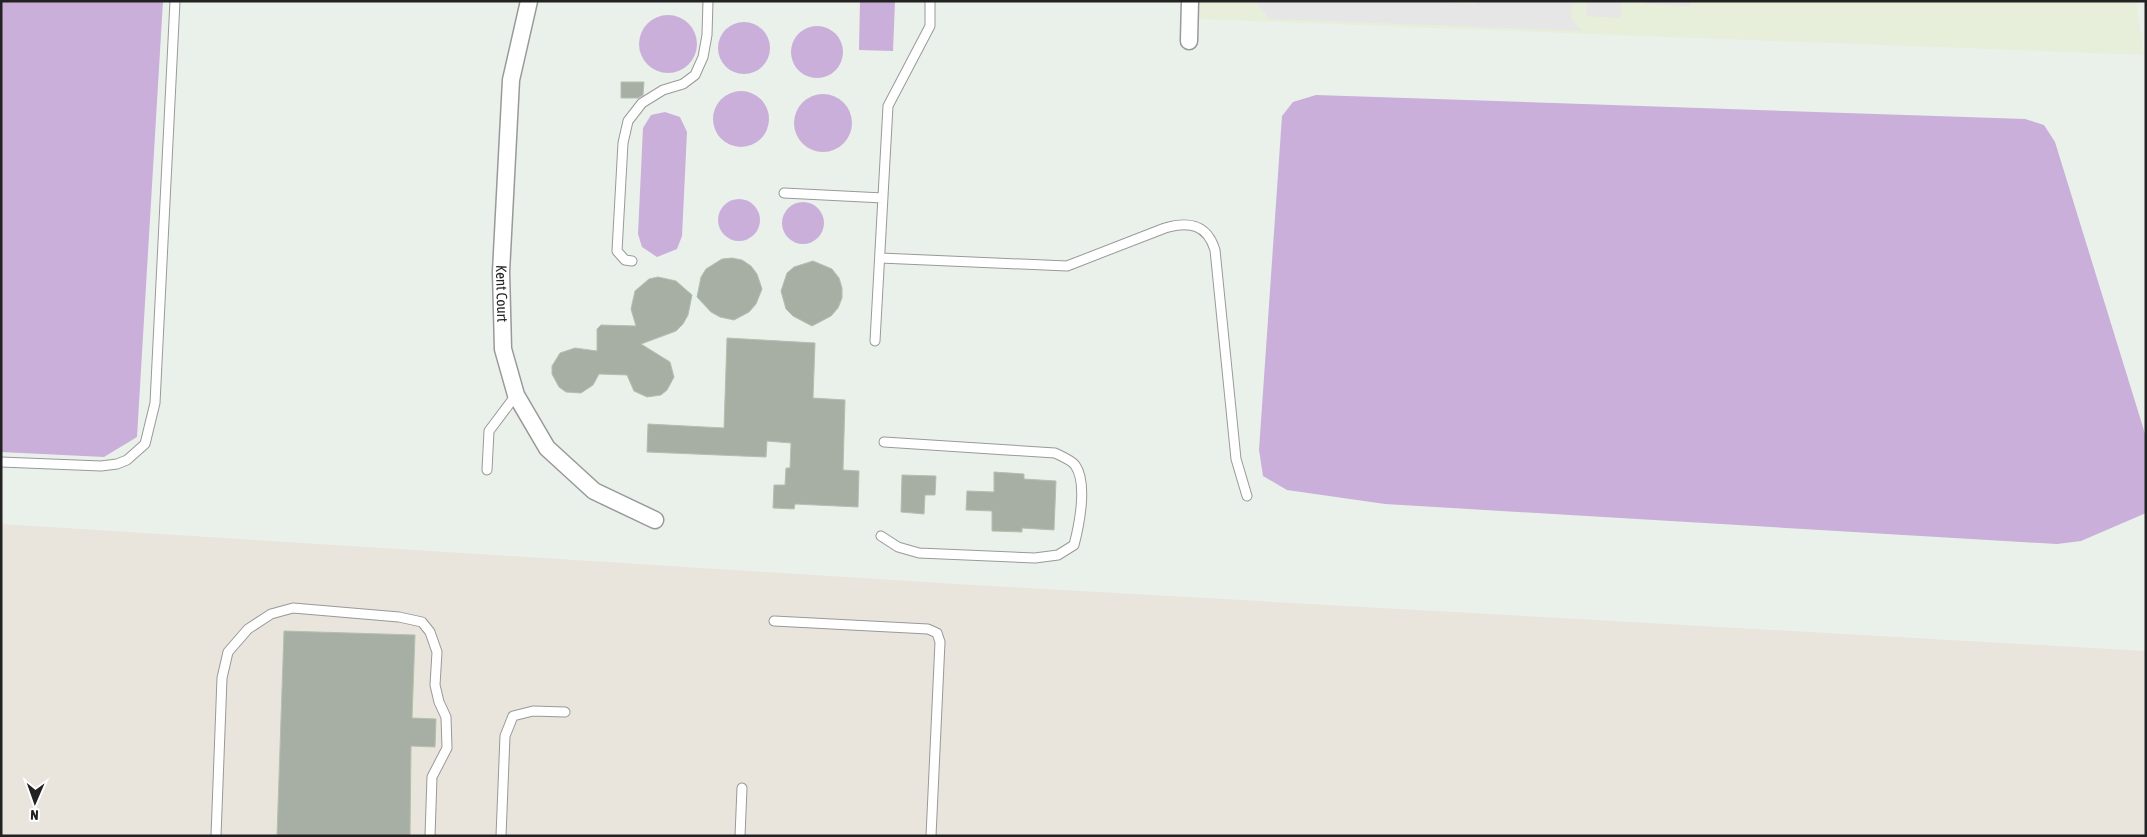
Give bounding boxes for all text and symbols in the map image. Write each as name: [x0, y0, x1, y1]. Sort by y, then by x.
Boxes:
street label: Kent Court: [493, 265, 511, 323]
north arrow: [10, 777, 60, 827]
text: N: [30, 807, 39, 823]

